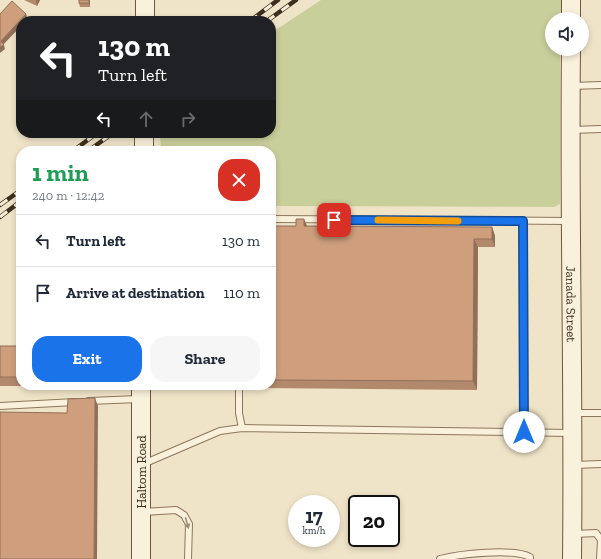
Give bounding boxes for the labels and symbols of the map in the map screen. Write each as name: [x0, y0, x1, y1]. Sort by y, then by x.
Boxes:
pin: [317, 203, 351, 237]
street label: Janada Street: [563, 266, 579, 342]
position arrow: [503, 411, 545, 453]
street label: Haltom Road: [134, 435, 149, 509]
speed limit sign: 20: [348, 495, 400, 547]
one-way arrow: [184, 517, 190, 529]

